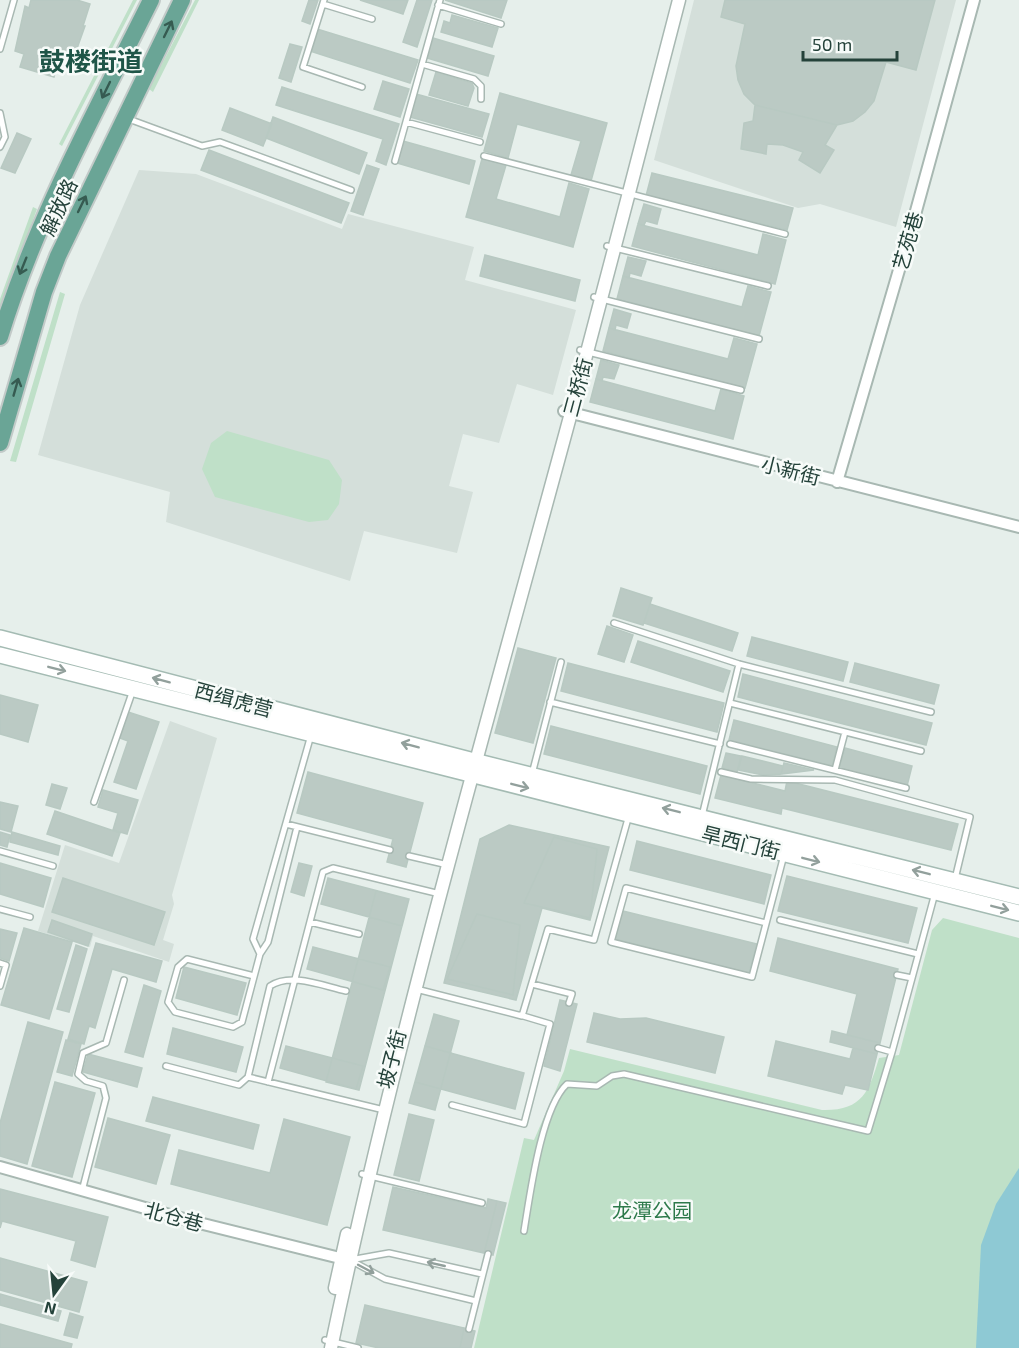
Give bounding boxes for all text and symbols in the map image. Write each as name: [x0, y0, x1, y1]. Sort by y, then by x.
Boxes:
one-way arrow: [163, 20, 174, 38]
scale bar: [803, 24, 898, 62]
text: 50 m: [812, 33, 852, 55]
district label: 鼓楼街道: [39, 45, 143, 76]
one-way arrow: [100, 81, 112, 99]
street label: 解放路: [34, 175, 82, 239]
one-way arrow: [77, 195, 88, 213]
street label: 艺苑巷: [887, 209, 927, 273]
one-way arrow: [17, 256, 28, 275]
street label: 三桥街: [558, 355, 596, 419]
one-way arrow: [11, 378, 22, 397]
street label: 小新街: [759, 451, 823, 489]
one-way arrow: [47, 664, 66, 676]
one-way arrow: [152, 673, 171, 685]
street label: 西缉虎营: [192, 677, 276, 721]
one-way arrow: [401, 738, 420, 750]
one-way arrow: [511, 781, 530, 793]
one-way arrow: [662, 804, 681, 816]
street label: 旱西门街: [699, 821, 783, 863]
one-way arrow: [801, 855, 820, 867]
one-way arrow: [912, 866, 931, 878]
one-way arrow: [990, 903, 1009, 914]
street label: 坡子街: [372, 1027, 410, 1091]
street label: 北仓巷: [142, 1197, 206, 1235]
park label: 龙潭公园: [612, 1198, 692, 1222]
one-way arrow: [426, 1257, 445, 1269]
one-way arrow: [357, 1263, 374, 1275]
north arrow: [24, 1264, 84, 1324]
text: N: [42, 1298, 58, 1320]

